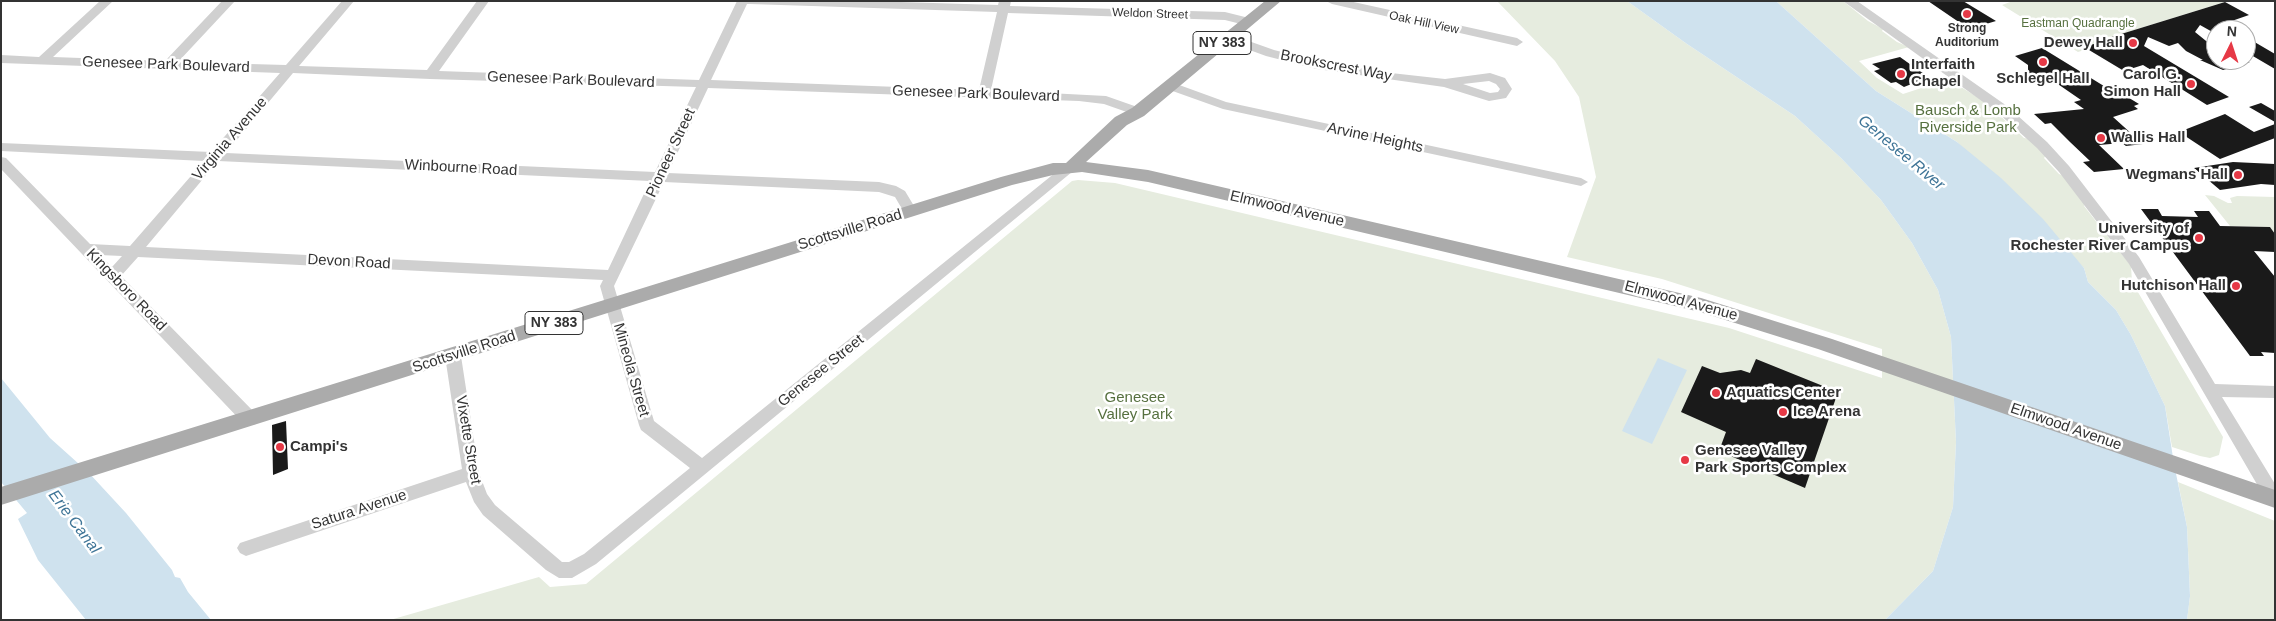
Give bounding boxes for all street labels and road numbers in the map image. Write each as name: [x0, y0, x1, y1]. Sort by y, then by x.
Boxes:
street label: Weldon Street: [1112, 5, 1188, 23]
street label: Oak Hill View: [1388, 9, 1460, 37]
road number: NY 383: [1193, 32, 1251, 54]
street label: Brookscrest Way: [1279, 46, 1393, 86]
street label: Genesee Park Boulevard: [82, 53, 250, 77]
street label: Genesee Park Boulevard: [487, 68, 655, 92]
street label: Genesee Park Boulevard: [892, 82, 1060, 106]
street label: Virginia Avenue: [189, 94, 271, 184]
street label: Pioneer Street: [643, 106, 699, 200]
street label: Arvine Heights: [1325, 119, 1425, 157]
street label: Winbourne Road: [404, 156, 518, 180]
street label: Elmwood Avenue: [1228, 187, 1346, 231]
street label: Scottsville Road: [796, 206, 904, 254]
street label: Kingsboro Road: [82, 245, 170, 335]
street label: Devon Road: [307, 251, 391, 273]
street label: Elmwood Avenue: [1622, 277, 1740, 325]
road number: NY 383: [525, 312, 583, 334]
street label: Mineola Street: [609, 321, 653, 419]
street label: Scottsville Road: [410, 327, 518, 377]
street label: Genesee Street: [775, 331, 867, 411]
street label: Vixette Street: [451, 394, 485, 486]
street label: Elmwood Avenue: [2008, 400, 2124, 454]
street label: Satura Avenue: [309, 486, 409, 534]

